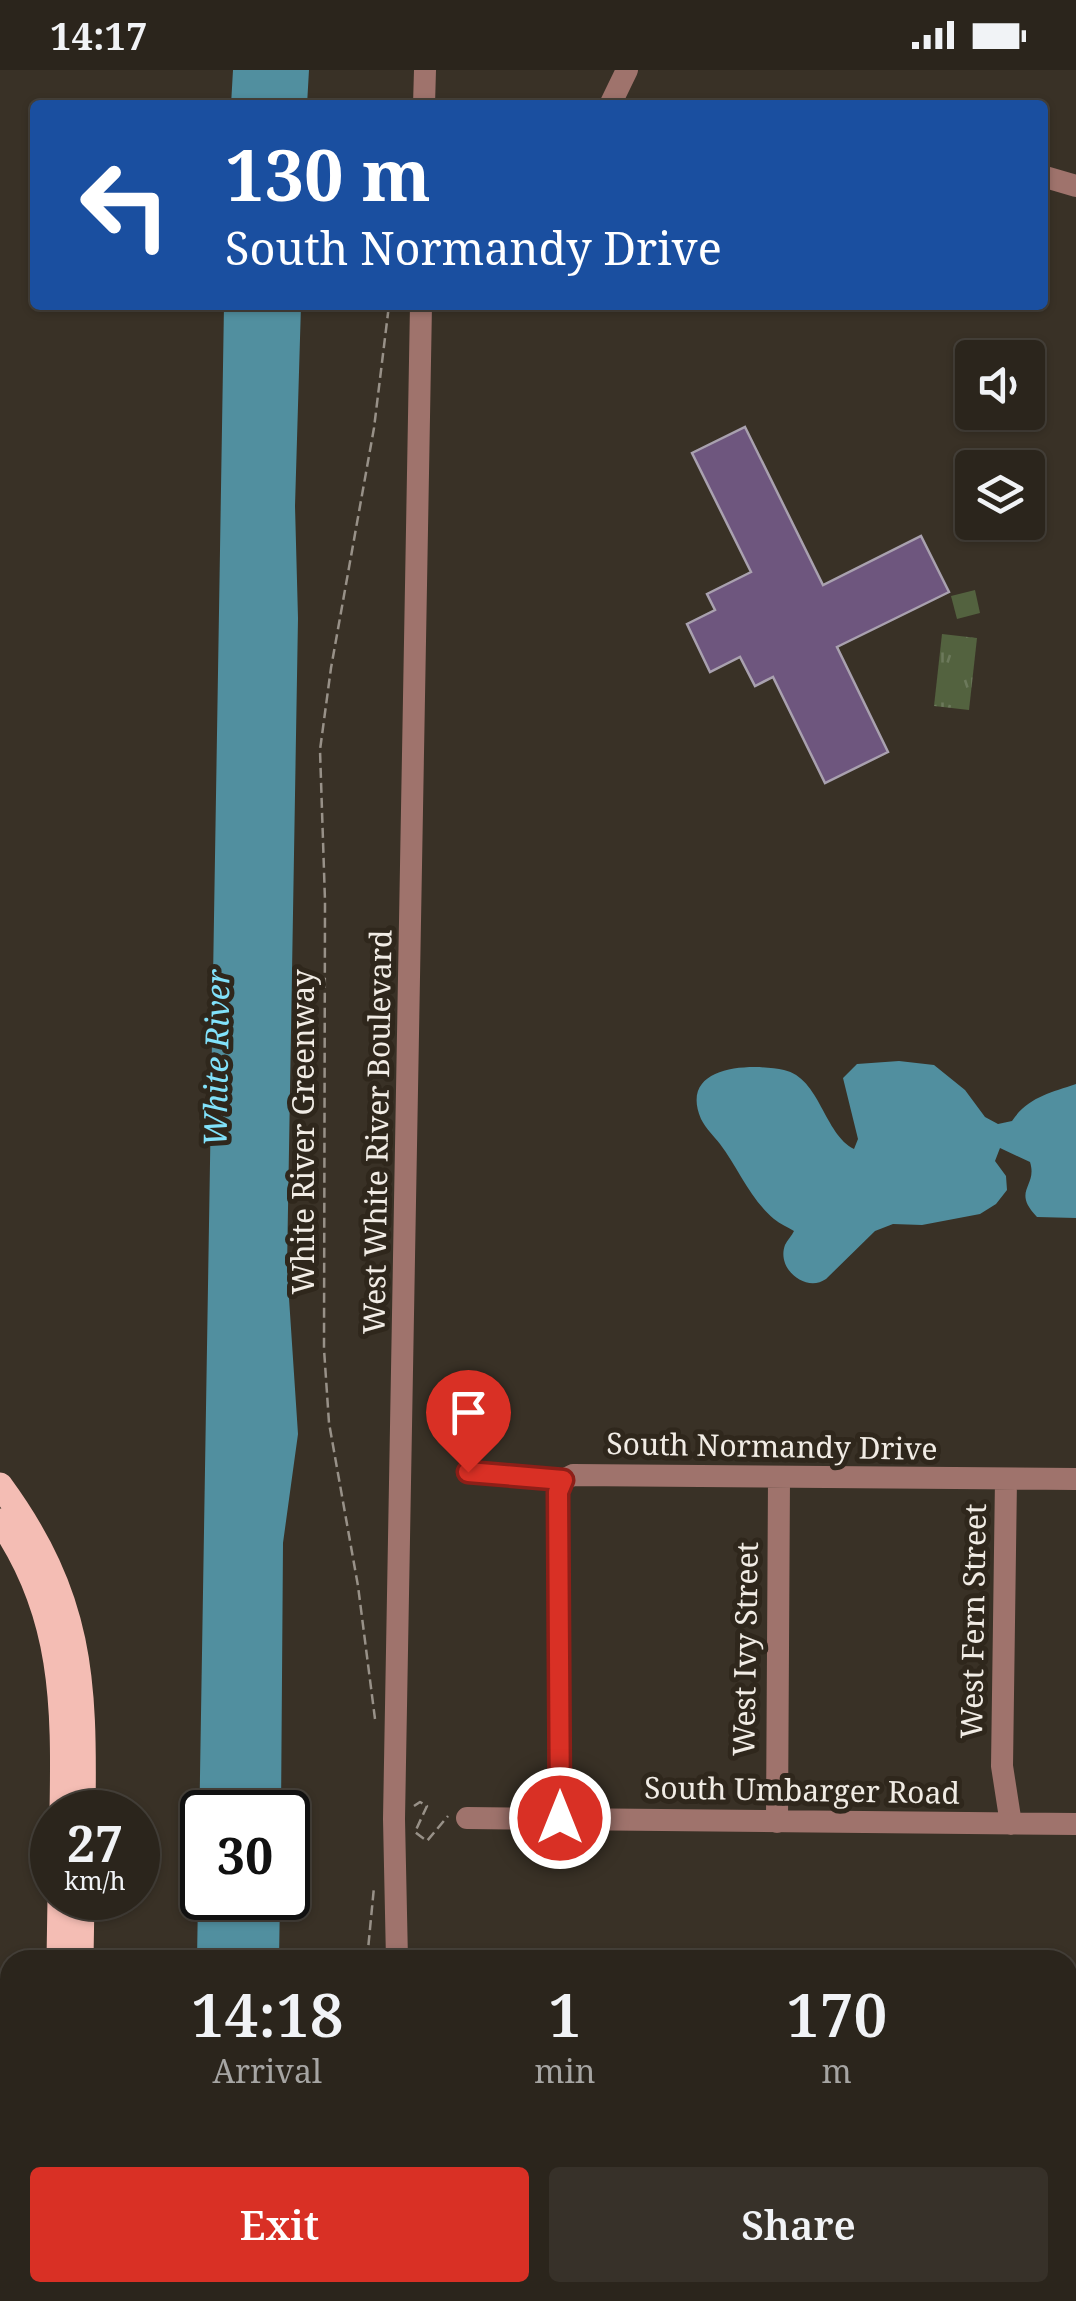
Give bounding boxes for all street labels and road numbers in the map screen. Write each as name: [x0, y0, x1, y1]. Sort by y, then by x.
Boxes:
street label: West White River Boulevard: [352, 929, 401, 1335]
street label: White River Greenway: [282, 969, 323, 1295]
street label: South Normandy Drive: [606, 1422, 938, 1469]
street label: West Fern Street: [950, 1503, 995, 1739]
street label: West Ivy Street: [722, 1541, 767, 1756]
street label: South Umbarger Road: [644, 1766, 960, 1813]

